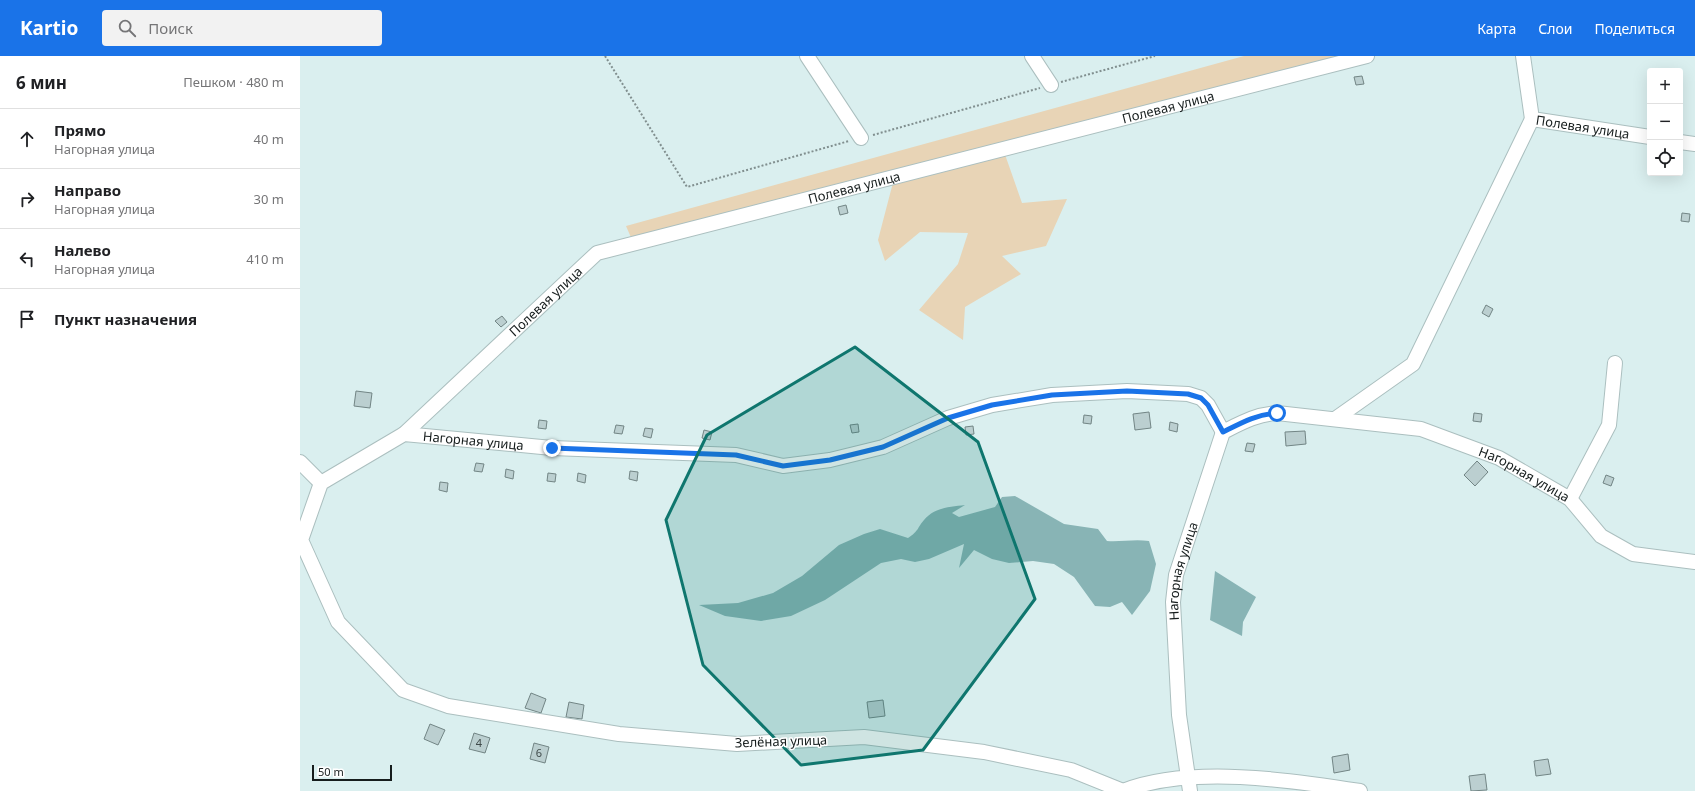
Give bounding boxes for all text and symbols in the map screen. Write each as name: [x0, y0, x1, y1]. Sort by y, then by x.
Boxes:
search box: [102, 10, 382, 46]
text: Kartio: [20, 15, 78, 41]
icon: search: [116, 17, 138, 39]
text: Поиск: [148, 18, 193, 38]
text: Карта: [1477, 19, 1516, 38]
text: Слои: [1538, 19, 1572, 38]
text: Поделиться: [1594, 19, 1675, 38]
map controls: [1647, 68, 1683, 176]
button: +: [1647, 68, 1683, 104]
text: 6 мин: [16, 71, 67, 94]
text: Пешком · 480 m: [183, 73, 284, 91]
street label: Полевая улица: [1120, 86, 1216, 127]
button: −: [1647, 104, 1683, 140]
street label: Полевая улица: [1535, 111, 1631, 143]
text: Прямо: [54, 120, 106, 140]
icon: ahead: [16, 128, 38, 150]
text: 40 m: [254, 130, 284, 148]
text: Нагорная улица: [54, 140, 155, 158]
button: locate: [1647, 140, 1683, 176]
street label: Полевая улица: [806, 167, 902, 208]
text: Направо: [54, 180, 121, 200]
icon: right: [16, 188, 38, 210]
text: 30 m: [254, 190, 284, 208]
text: Нагорная улица: [54, 200, 155, 218]
text: Налево: [54, 240, 111, 260]
icon: left: [16, 248, 38, 270]
text: 410 m: [246, 250, 284, 268]
text: Нагорная улица: [54, 260, 155, 278]
street label: Полевая улица: [505, 262, 586, 340]
icon: arrive: [16, 308, 38, 330]
text: Пункт назначения: [54, 309, 197, 329]
route start: [1268, 404, 1286, 422]
street label: Нагорная улица: [422, 427, 525, 454]
route end: [543, 439, 561, 457]
street label: Нагорная улица: [1476, 442, 1573, 506]
street label: Нагорная улица: [1164, 520, 1202, 621]
street label: Зелёная улица: [735, 730, 827, 752]
house number: 4: [476, 735, 483, 750]
house number: 6: [536, 745, 542, 760]
scale bar: [312, 763, 392, 782]
text: 50 m: [318, 764, 344, 779]

